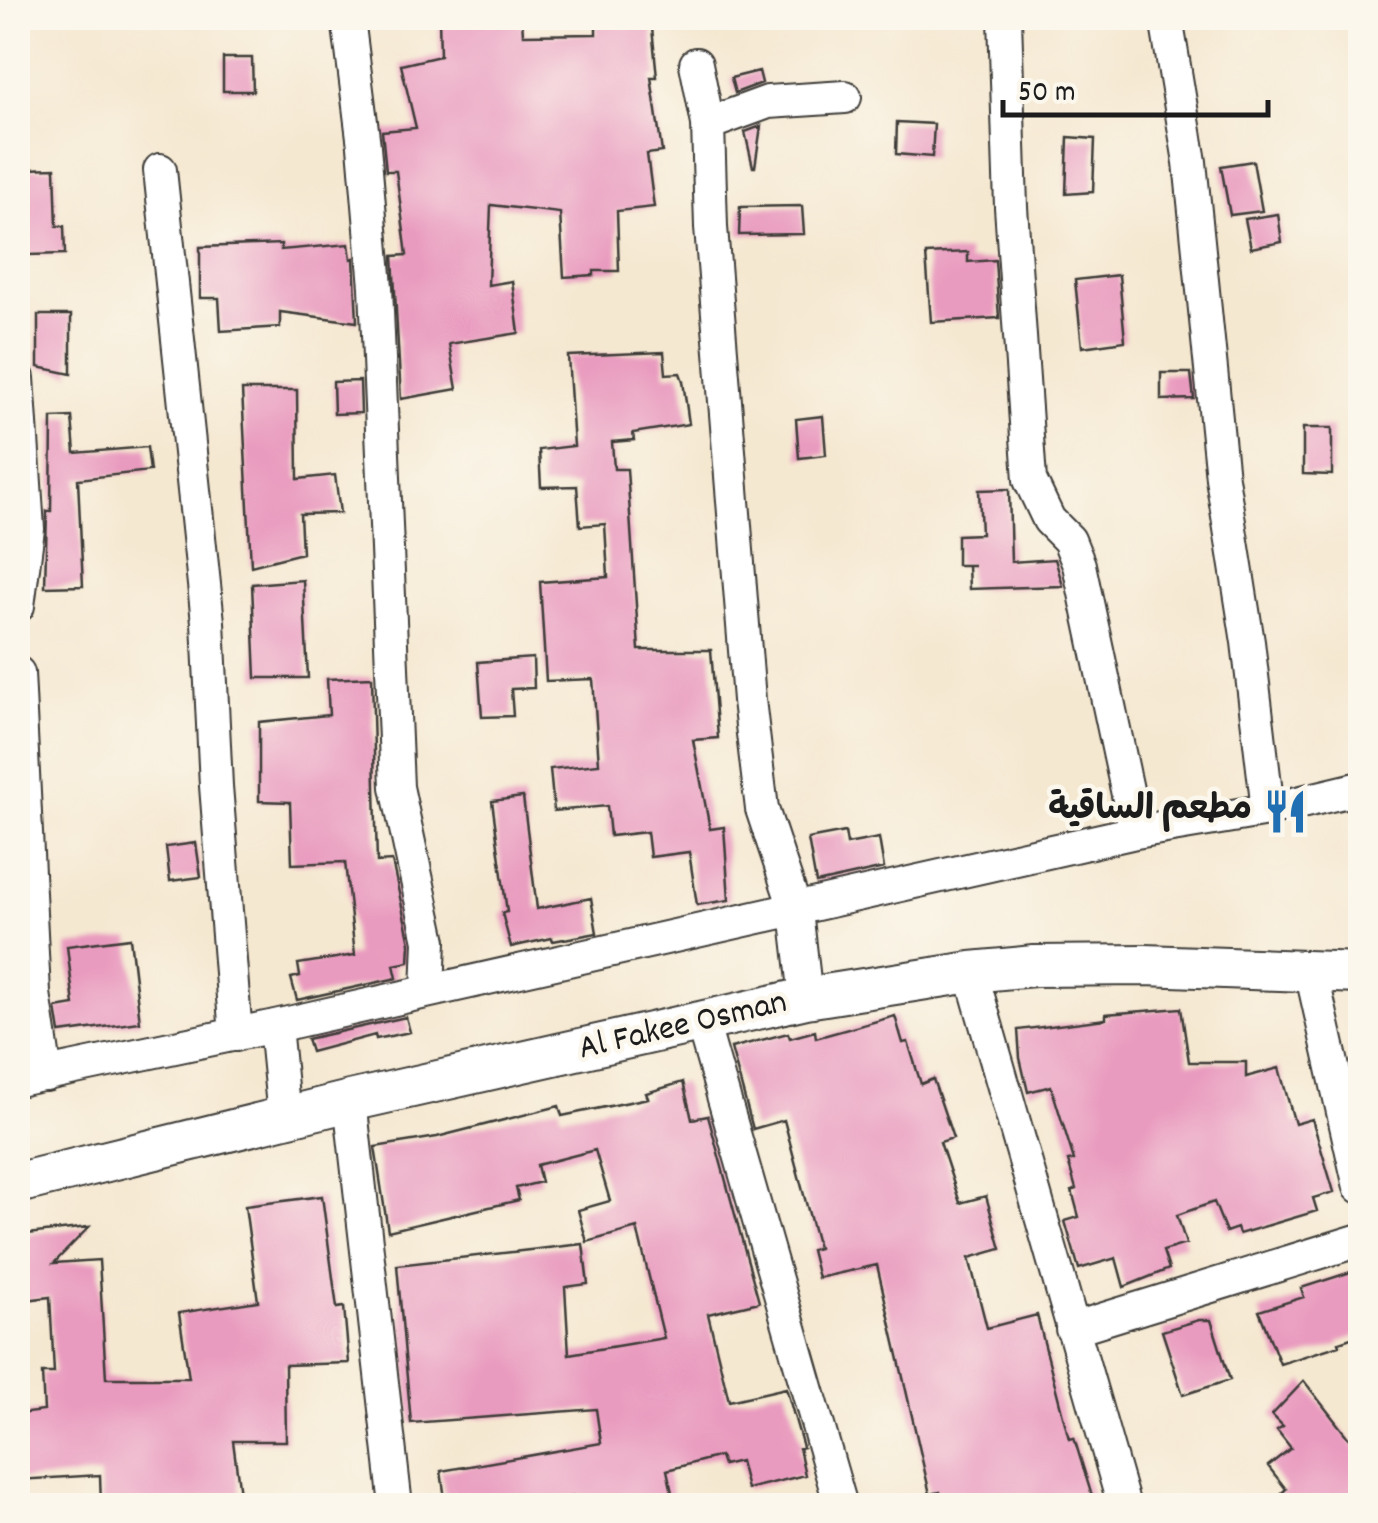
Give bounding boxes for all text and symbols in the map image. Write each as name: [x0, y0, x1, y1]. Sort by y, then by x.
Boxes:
scale bar: [1003, 55, 1268, 117]
text: 50 m: [1018, 73, 1076, 116]
place label: مطعم الساقية: [1048, 786, 1252, 836]
restaurant icon: مطعم الساقية: [1261, 787, 1309, 835]
street label: Al Fakee Osman: [574, 979, 792, 1075]

